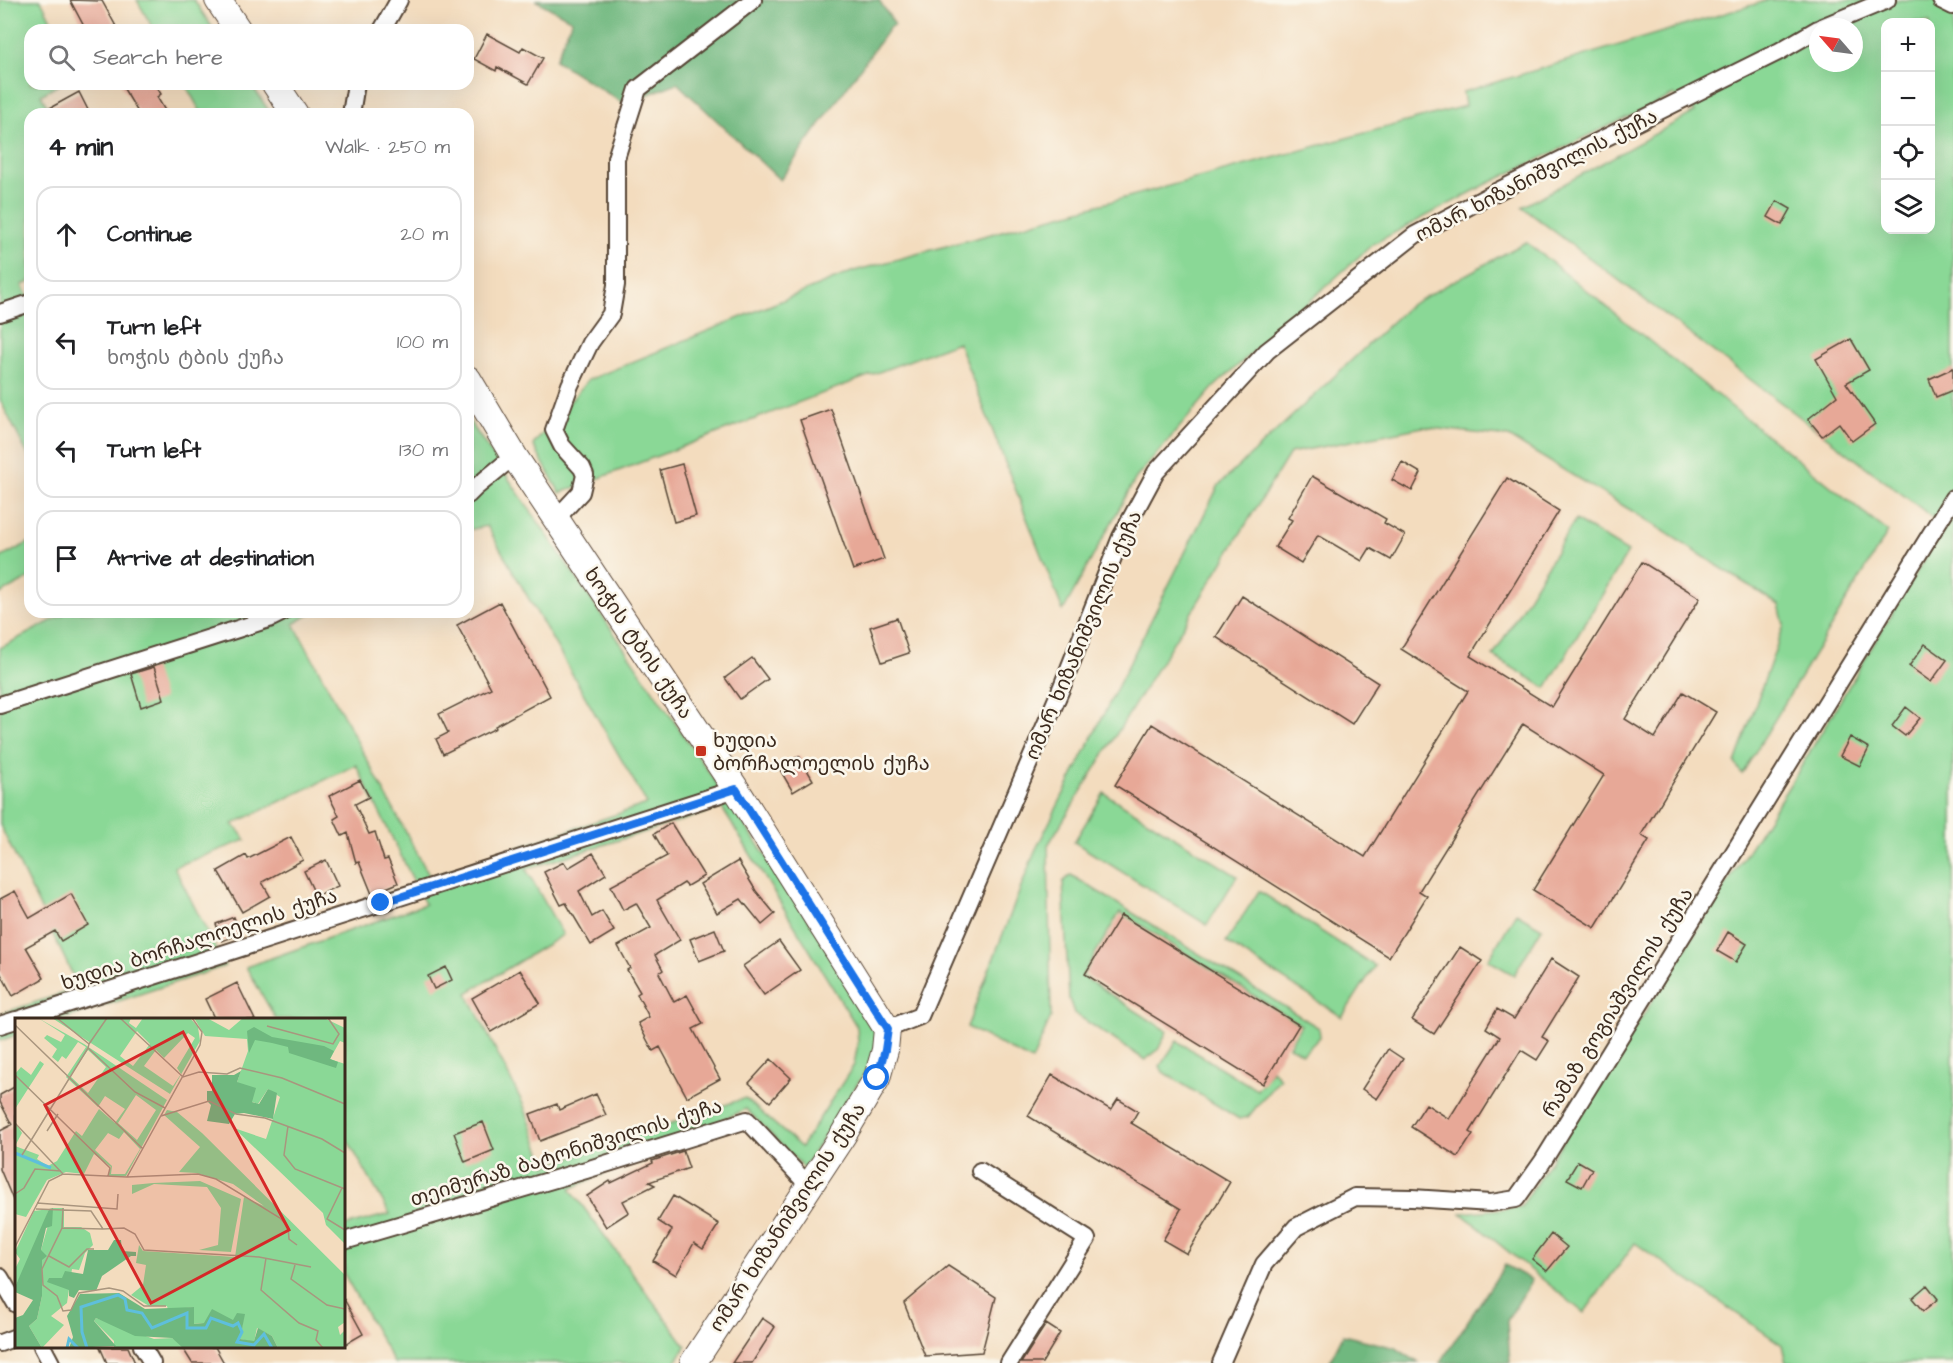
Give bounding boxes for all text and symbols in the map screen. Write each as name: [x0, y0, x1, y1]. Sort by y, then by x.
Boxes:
north arrow: [1809, 18, 1863, 72]
map controls: [1881, 18, 1935, 234]
button: +: [1881, 18, 1935, 72]
search box: [24, 24, 474, 90]
icon: search: [45, 41, 78, 74]
text: Search here: [93, 42, 223, 73]
button: −: [1881, 72, 1935, 126]
street label: ომარ ხიზანიშვილის ქუჩა: [1411, 103, 1662, 249]
button: locate: [1881, 126, 1935, 180]
text: 4 min: [48, 129, 113, 165]
text: Walk · 250 m: [325, 133, 450, 161]
button: layers: [1881, 180, 1935, 234]
icon: ahead: [50, 218, 83, 251]
text: Continue: [107, 219, 192, 250]
text: 20 m: [400, 220, 448, 248]
text: Turn left: [107, 312, 201, 343]
icon: left: [50, 326, 83, 359]
text: 100 m: [397, 328, 448, 356]
text: ხოჭის ტბის ქუჩა: [107, 344, 284, 372]
icon: left: [50, 434, 83, 467]
text: Turn left: [107, 435, 201, 466]
text: 130 m: [399, 436, 448, 464]
street label: ომარ ხიზანიშვილის ქუჩა: [1019, 506, 1149, 764]
icon: arrive: [50, 542, 83, 575]
text: Arrive at destination: [107, 543, 314, 574]
street label: ხოჭის ტბის ქუჩა: [577, 562, 699, 725]
place label: ხუდია ბორჩალოელის ქუჩა: [713, 727, 930, 778]
marker: ხუდია ბორჩალოელის ქუჩა: [694, 744, 708, 758]
street label: ხუდია ბორჩალოელის ქუჩა: [58, 882, 341, 998]
street label: რამაზ გოგიაშვილის ქუჩა: [1535, 882, 1700, 1123]
route end: [367, 889, 393, 915]
inset map: [15, 1018, 345, 1348]
route start: [863, 1064, 889, 1090]
street label: თეიმურაზ ბატონიშვილის ქუჩა: [407, 1092, 726, 1214]
street label: ომარ ხიზანიშვილის ქუჩა: [703, 1097, 873, 1338]

